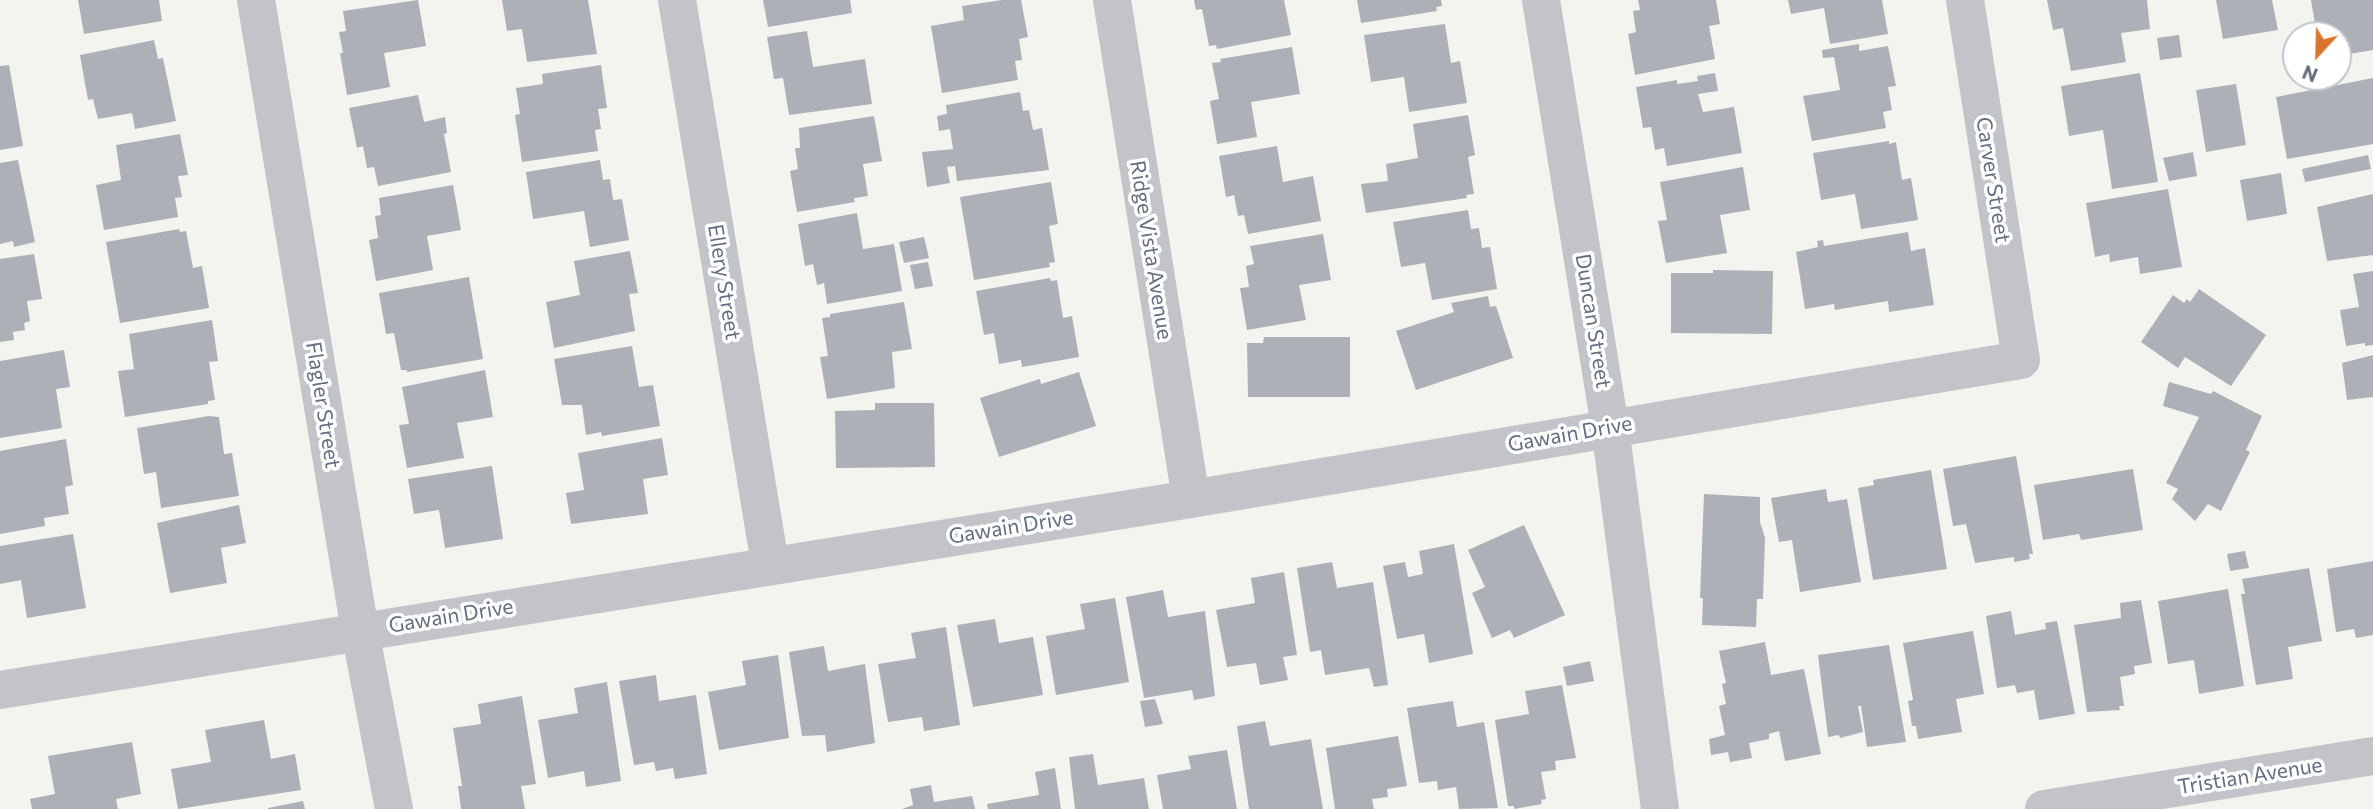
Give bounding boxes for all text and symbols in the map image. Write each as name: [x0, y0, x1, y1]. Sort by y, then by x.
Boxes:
north arrow: [2282, 21, 2352, 91]
text: N: [2299, 61, 2321, 87]
street label: Carver Street: [1971, 115, 2015, 245]
street label: Ridge Vista Avenue: [1124, 159, 1178, 341]
street label: Ellery Street: [702, 222, 746, 342]
street label: Duncan Street: [1570, 252, 1616, 390]
street label: Flagler Street: [301, 340, 345, 470]
street label: Gawain Drive: [1506, 411, 1634, 457]
street label: Gawain Drive: [947, 505, 1075, 549]
street label: Gawain Drive: [387, 594, 515, 638]
street label: Tristian Avenue: [2176, 752, 2324, 800]

